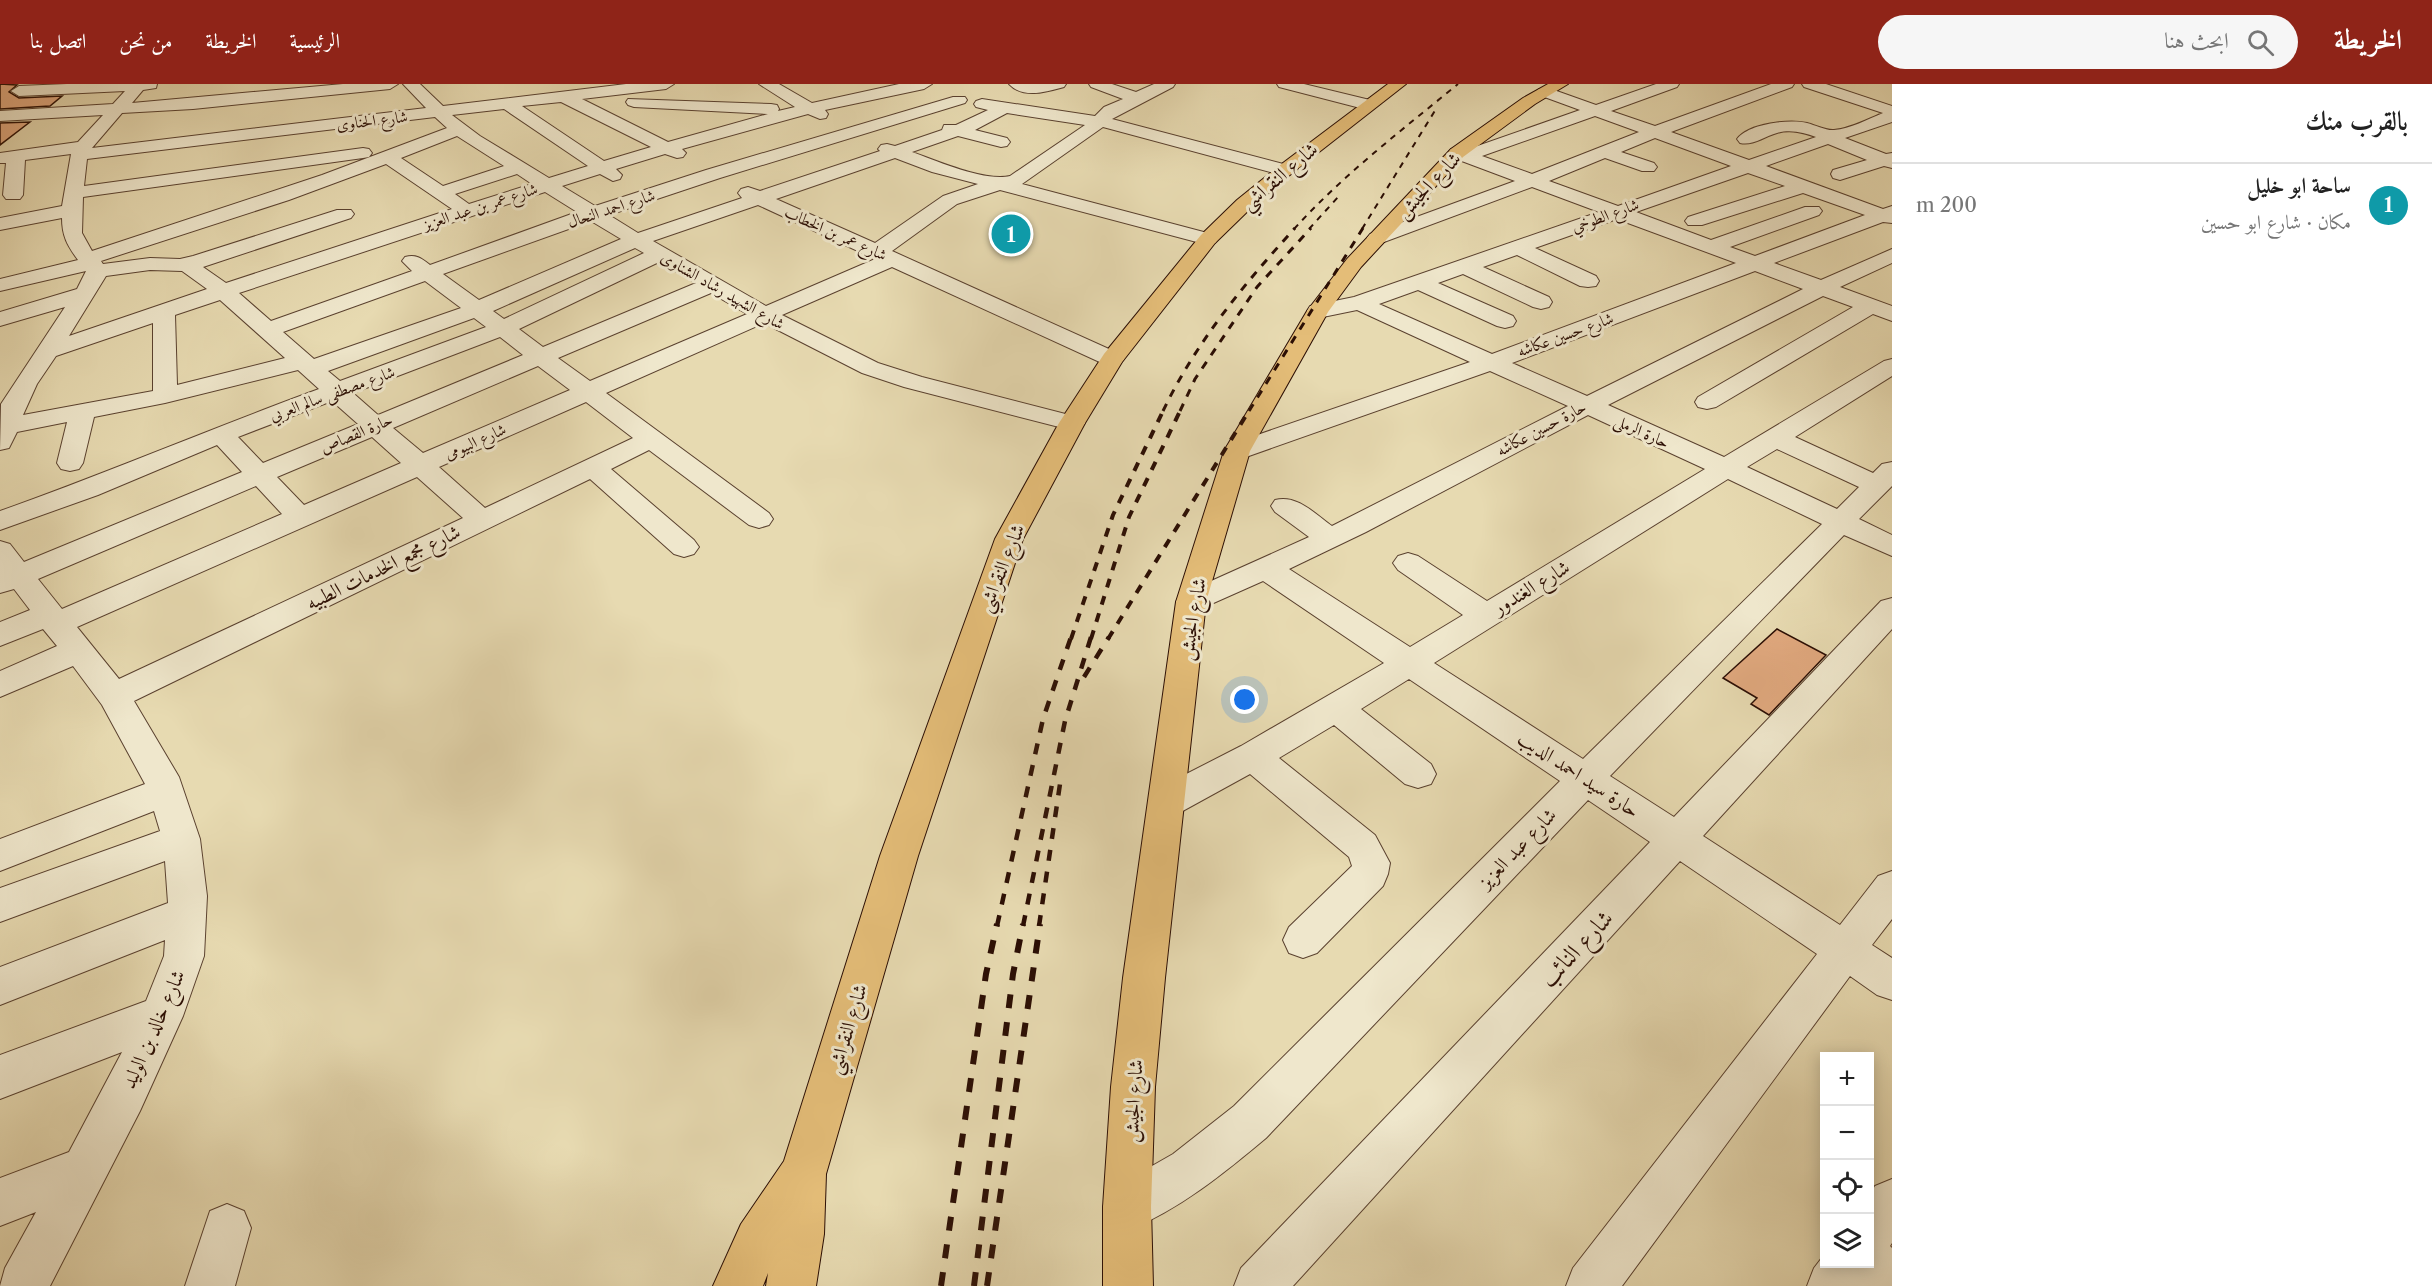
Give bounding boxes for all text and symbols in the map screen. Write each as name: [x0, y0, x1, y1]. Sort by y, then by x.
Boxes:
search box: [1878, 15, 2298, 69]
text: الخريطة: [2334, 22, 2402, 56]
icon: search: [2244, 26, 2277, 59]
text: ابحث هنا: [2164, 27, 2229, 54]
text: اتصل بنا: [30, 28, 86, 53]
text: من نحن: [119, 28, 172, 53]
text: الخريطة: [205, 28, 257, 53]
text: الرئيسية: [290, 28, 340, 53]
text: بالقرب منك: [2305, 105, 2408, 137]
street label: شارع الحناوى: [335, 106, 409, 138]
street label: شارع النقراشي: [1236, 137, 1327, 220]
street label: شارع الجيش: [1390, 147, 1470, 228]
text: ساحة ابو خليل: [2247, 172, 2351, 199]
street label: شارع عمر بن عبد العزيز: [418, 178, 541, 238]
street label: شارع احمد النحال: [565, 184, 659, 235]
text: 200 m: [1916, 193, 1977, 217]
text: 1: [2384, 193, 2393, 217]
street label: شارع الطوخي: [1569, 194, 1643, 240]
street label: شارع عمر بن الخطاب: [780, 201, 890, 268]
text: مكان · شارع ابو حسين: [2201, 210, 2351, 234]
pin: 1: [992, 212, 1030, 256]
street label: شارع الشهيد رشاد الشناوى: [656, 246, 788, 337]
street label: شارع حسين عكاشه: [1514, 307, 1617, 364]
street label: شارع مصطفى سالم العربي: [267, 361, 399, 430]
street label: حارة حسين عكاشه: [1493, 396, 1589, 460]
street label: حارة القصاص: [317, 409, 395, 457]
street label: حارة الرملى: [1610, 410, 1673, 454]
street label: شارع البيومى: [441, 419, 511, 467]
street label: شارع مجمع الخدمات الطبيه: [302, 519, 467, 620]
street label: شارع النقراشي: [972, 520, 1036, 618]
street label: شارع الغندور: [1486, 555, 1577, 625]
street label: شارع الجيش: [1173, 576, 1217, 663]
your location: [1230, 685, 1259, 714]
street label: حارة سيد احمد الديب: [1513, 726, 1644, 823]
street label: شارع عبد العزيز: [1471, 803, 1566, 899]
street label: شارع النائب: [1533, 904, 1623, 997]
street label: شارع خالد بن الوليد: [116, 966, 195, 1095]
street label: شارع النقراشي: [822, 981, 879, 1079]
map controls: [1820, 1052, 1874, 1268]
button: +: [1820, 1052, 1874, 1106]
street label: شارع الجيش: [1118, 1059, 1154, 1144]
button: −: [1820, 1106, 1874, 1160]
button: locate: [1820, 1160, 1874, 1214]
button: layers: [1820, 1214, 1874, 1268]

